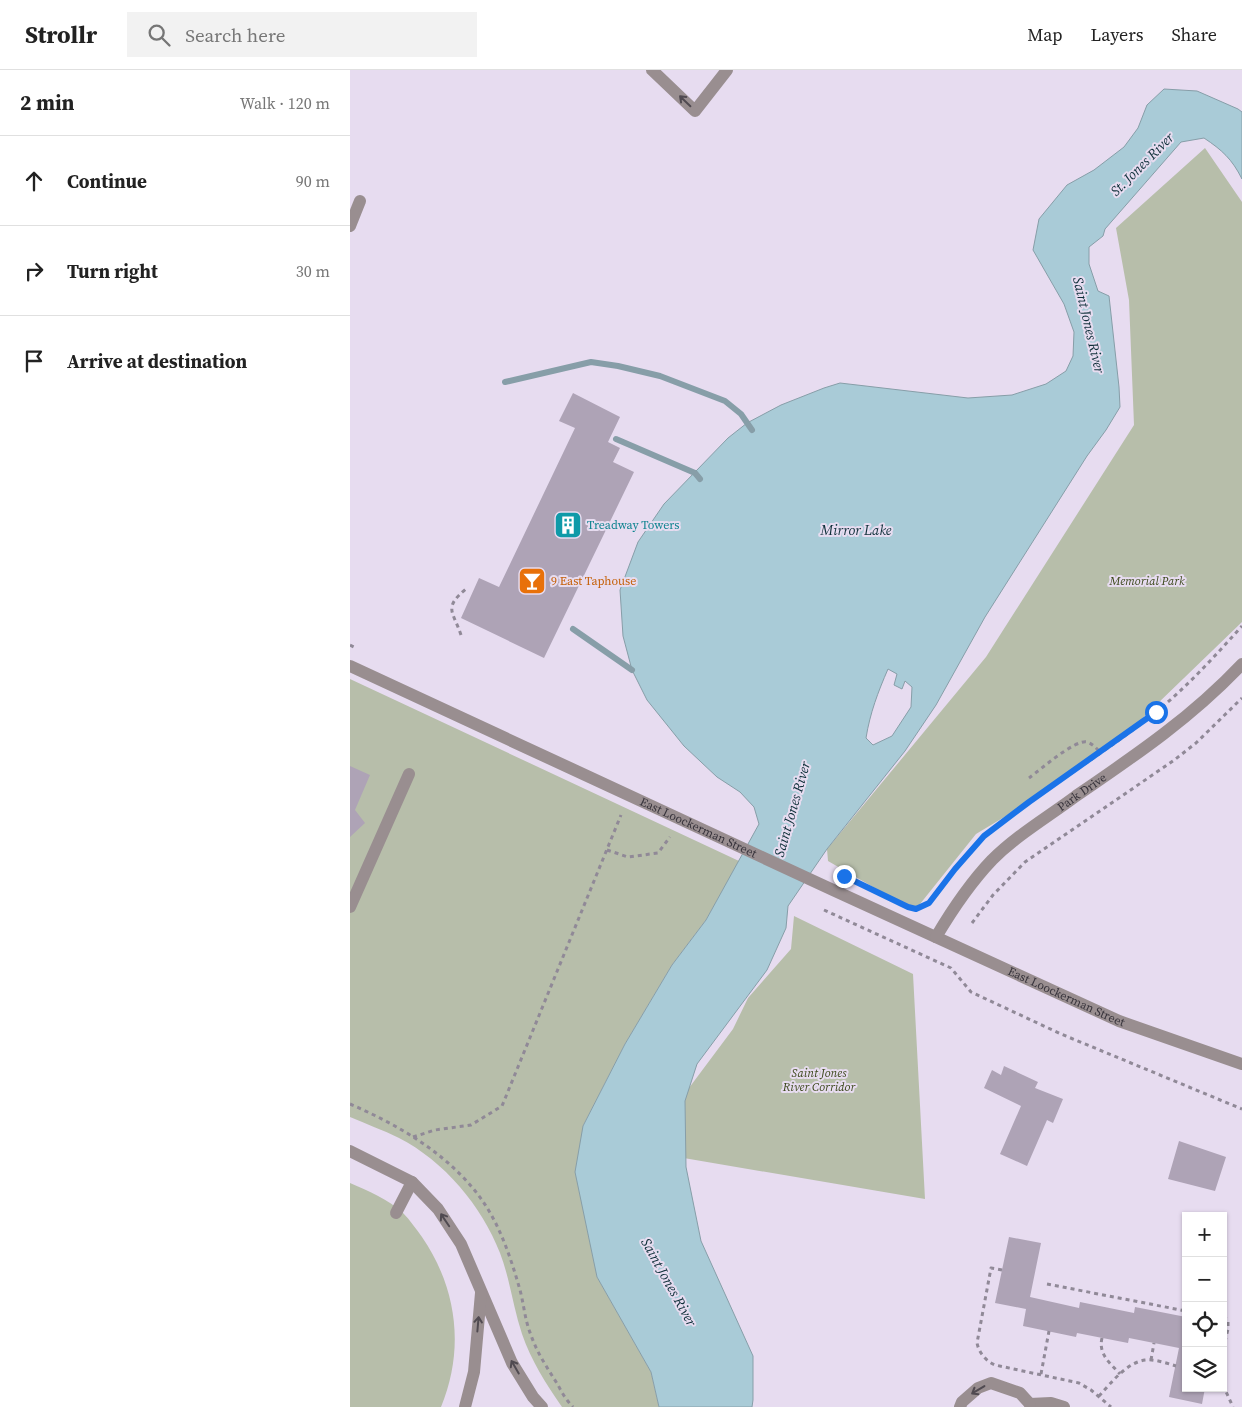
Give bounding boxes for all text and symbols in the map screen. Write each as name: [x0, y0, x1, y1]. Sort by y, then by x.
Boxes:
search box: [127, 12, 477, 57]
text: Strollr: [25, 18, 97, 51]
icon: search: [145, 21, 173, 49]
text: Search here: [185, 22, 285, 48]
text: Map: [1027, 22, 1062, 47]
text: Layers: [1090, 22, 1143, 47]
text: Share: [1171, 22, 1217, 47]
text: 2 min: [20, 88, 75, 117]
text: Walk · 120 m: [240, 92, 330, 114]
one-way arrow: [679, 95, 691, 107]
water label: St. Jones River: [1106, 127, 1179, 200]
icon: ahead: [20, 167, 48, 195]
text: Continue: [67, 168, 147, 194]
text: 90 m: [296, 170, 330, 192]
icon: right: [20, 257, 48, 285]
text: Turn right: [67, 258, 158, 284]
text: 30 m: [296, 260, 330, 282]
water label: Saint Jones River: [1068, 275, 1110, 376]
icon: arrive: [20, 347, 48, 375]
text: Arrive at destination: [67, 348, 247, 374]
building icon: Treadway Towers: [553, 510, 583, 540]
place label: Treadway Towers: [587, 517, 680, 533]
water label: Mirror Lake: [819, 520, 892, 540]
bar icon: 9 East Taphouse: [517, 566, 547, 596]
place label: 9 East Taphouse: [551, 573, 636, 589]
park label: Memorial Park: [1108, 573, 1185, 589]
route start: [1145, 701, 1168, 724]
water label: Saint Jones River: [769, 759, 815, 859]
street label: Park Drive: [1054, 769, 1110, 815]
street label: East Loockerman Street: [637, 794, 759, 862]
route end: [833, 865, 856, 888]
street label: East Loockerman Street: [1005, 963, 1127, 1030]
park label: Saint Jones River Corridor: [782, 1065, 856, 1095]
map controls: [1182, 1212, 1227, 1392]
button: +: [1182, 1212, 1227, 1257]
one-way arrow: [440, 1213, 450, 1227]
water label: Saint Jones River: [636, 1234, 702, 1330]
button: −: [1182, 1257, 1227, 1302]
button: locate: [1182, 1302, 1227, 1347]
one-way arrow: [473, 1317, 483, 1333]
button: layers: [1182, 1347, 1227, 1392]
one-way arrow: [509, 1360, 519, 1374]
one-way arrow: [971, 1385, 985, 1396]

